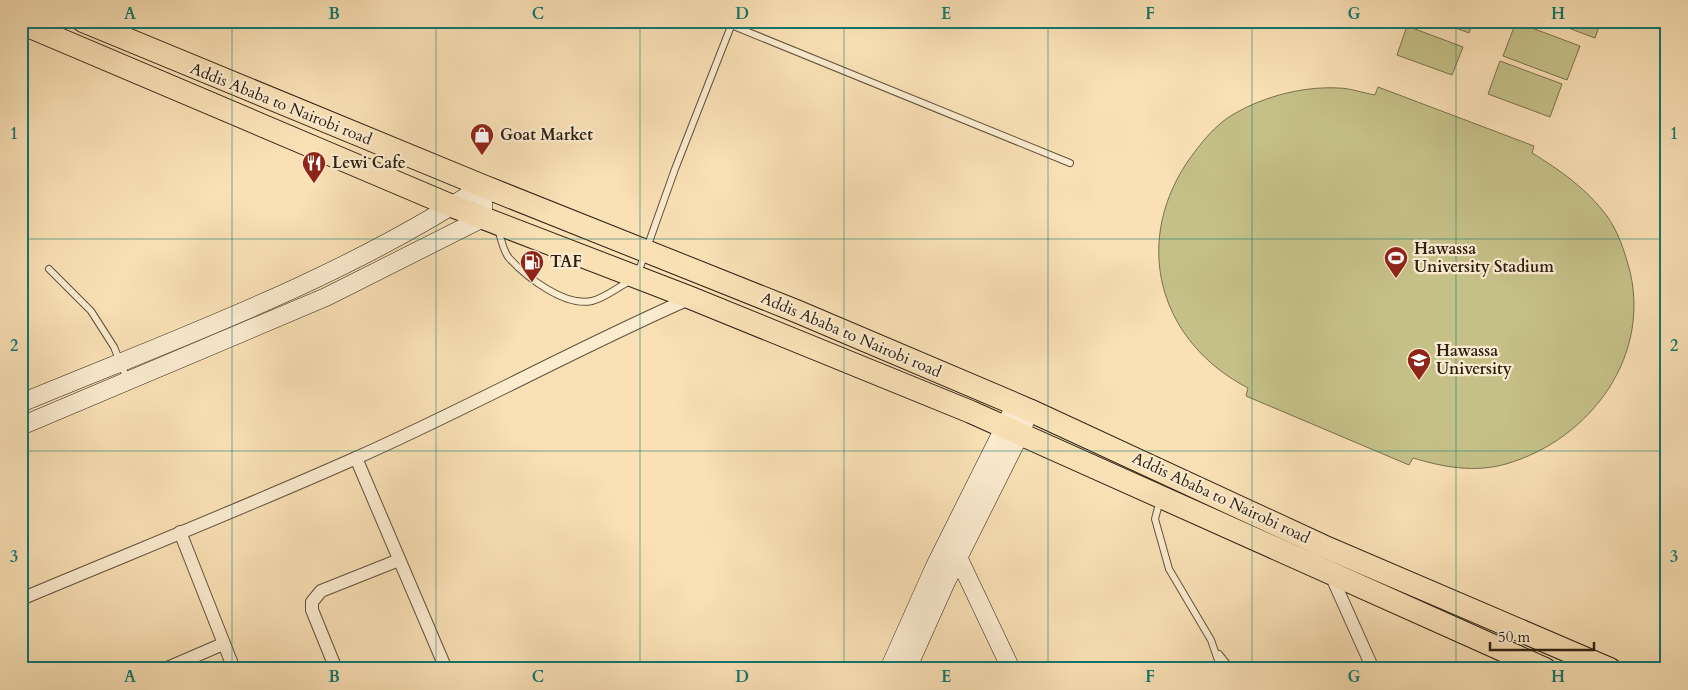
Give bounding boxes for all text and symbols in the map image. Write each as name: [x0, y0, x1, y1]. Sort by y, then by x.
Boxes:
text: A: [124, 3, 136, 25]
text: B: [328, 3, 340, 25]
text: C: [532, 3, 544, 25]
text: D: [735, 3, 749, 25]
text: E: [941, 3, 951, 25]
text: F: [1145, 3, 1155, 25]
text: G: [1347, 3, 1361, 25]
text: H: [1551, 3, 1565, 25]
street label: Addis Ababa to Nairobi road: [187, 57, 376, 151]
shop icon: Goat Market: [469, 122, 495, 156]
text: 1: [10, 123, 18, 145]
text: 1: [1670, 123, 1678, 145]
place label: Goat Market: [500, 124, 593, 146]
restaurant icon: Lewi Cafe: [301, 150, 327, 184]
place label: Lewi Cafe: [332, 152, 406, 174]
place label: Hawassa University Stadium: [1414, 238, 1554, 278]
sports icon: Hawassa University Stadium: [1383, 245, 1409, 279]
fuel station icon: TAF: [519, 249, 545, 283]
place label: TAF: [550, 251, 582, 273]
street label: Addis Ababa to Nairobi road: [757, 287, 945, 383]
text: 2: [10, 335, 18, 357]
text: 2: [1670, 335, 1678, 357]
place label: Hawassa University: [1436, 340, 1512, 380]
school or university icon: Hawassa University: [1406, 347, 1432, 381]
street label: Addis Ababa to Nairobi road: [1128, 447, 1314, 549]
text: 3: [10, 546, 18, 568]
text: 3: [1670, 546, 1678, 568]
scale bar: [1490, 620, 1594, 652]
text: 50 m: [1498, 627, 1530, 647]
text: A: [124, 666, 136, 688]
text: B: [328, 666, 340, 688]
text: C: [532, 666, 544, 688]
text: D: [735, 666, 749, 688]
text: E: [941, 666, 951, 688]
text: F: [1145, 666, 1155, 688]
text: G: [1347, 666, 1361, 688]
text: H: [1551, 666, 1565, 688]

